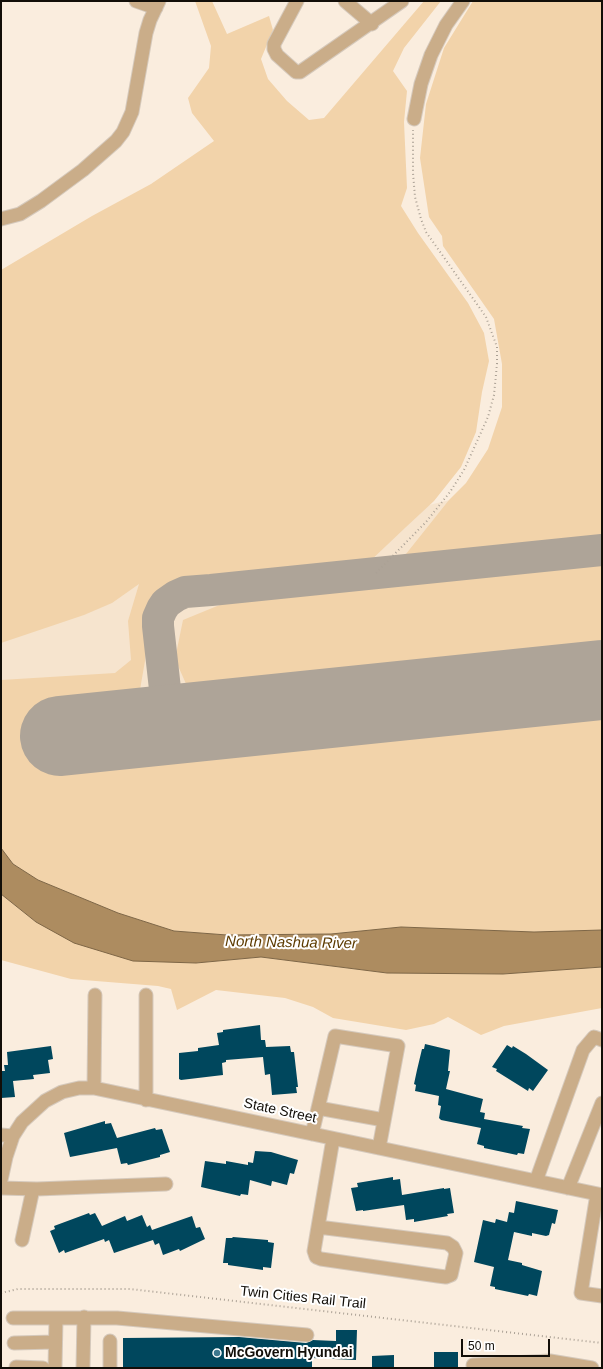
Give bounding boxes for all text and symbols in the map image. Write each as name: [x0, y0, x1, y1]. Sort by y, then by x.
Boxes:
water label: North Nashua River: [225, 933, 357, 953]
street label: State Street: [242, 1095, 318, 1127]
street label: Twin Cities Rail Trail: [239, 1283, 367, 1313]
scale bar: [463, 1331, 552, 1357]
text: 50 m: [468, 1339, 495, 1353]
place label: McGovern Hyundai: [225, 1345, 353, 1361]
marker: McGovern Hyundai: [212, 1348, 222, 1358]

